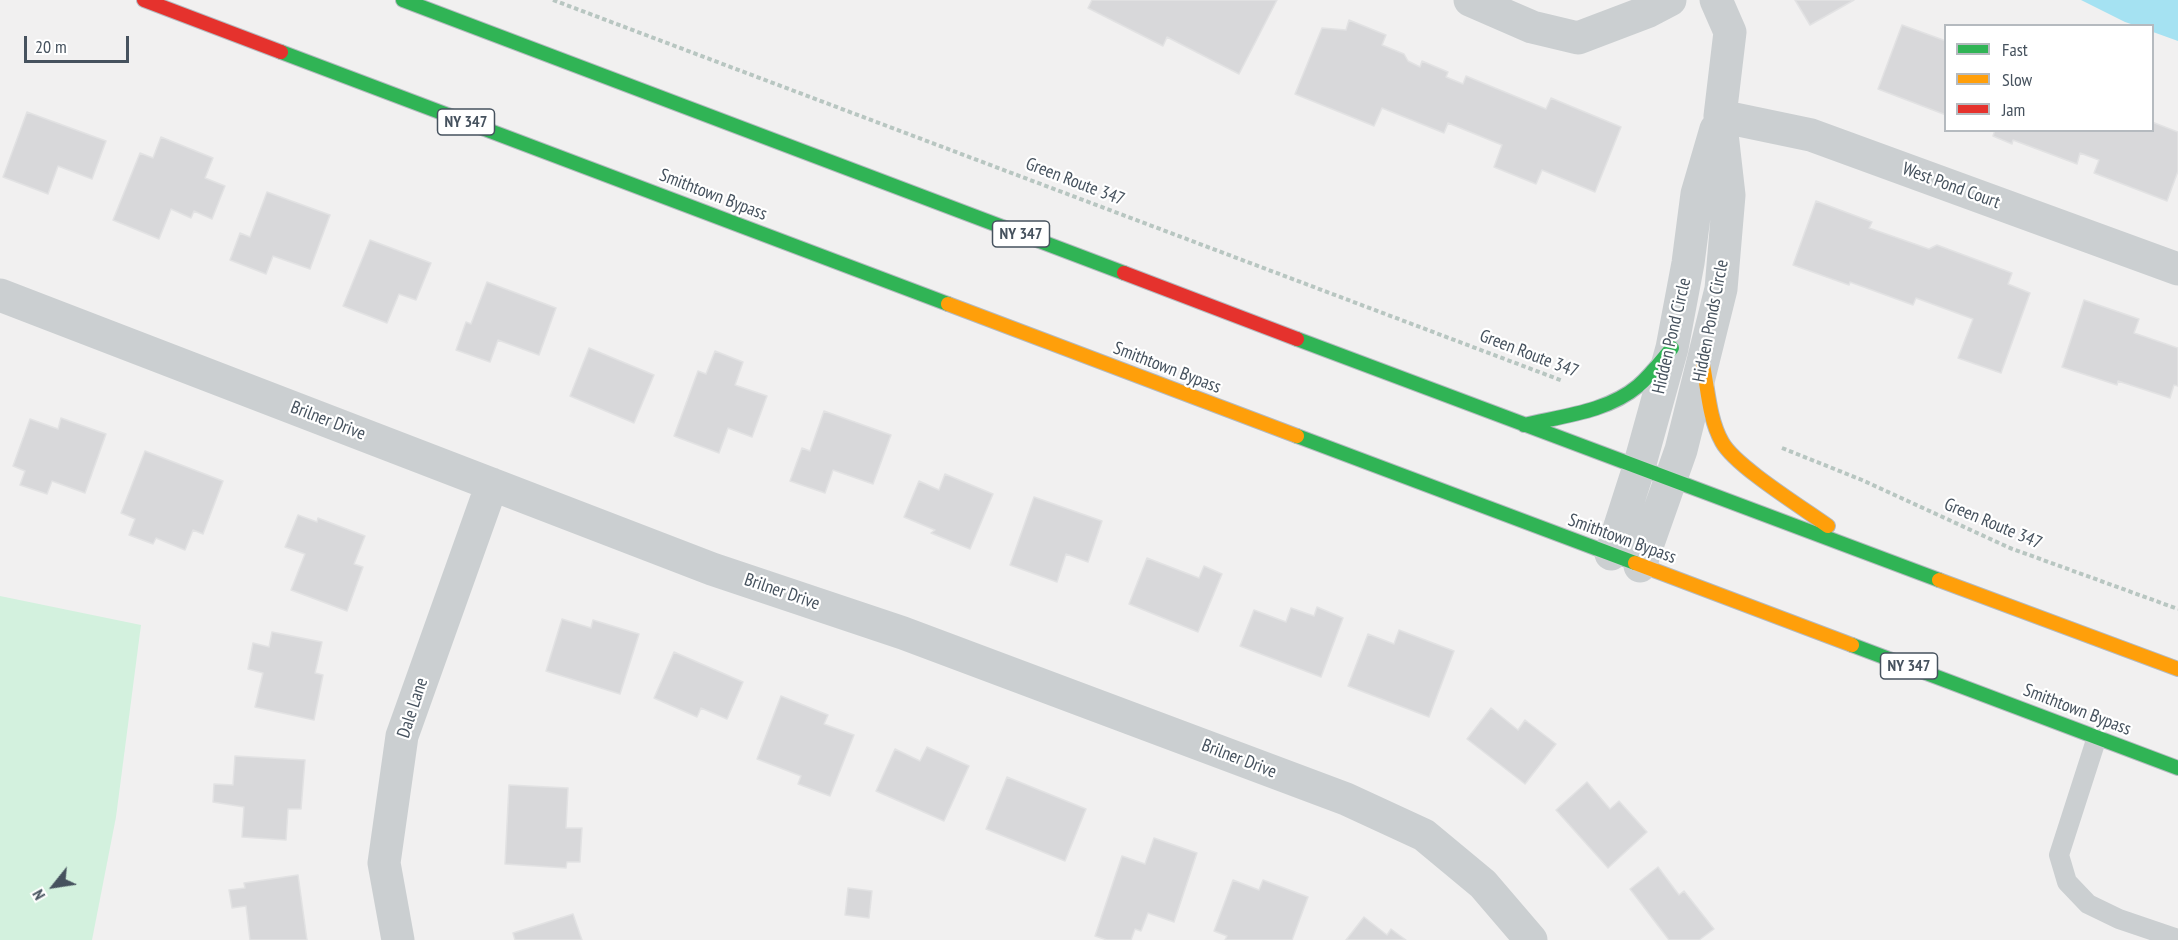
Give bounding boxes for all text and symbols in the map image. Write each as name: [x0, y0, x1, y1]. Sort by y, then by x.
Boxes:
scale bar: [27, 24, 132, 62]
legend: [1944, 24, 2154, 132]
text: 20 m: [35, 35, 67, 58]
text: Fast: [2002, 38, 2028, 61]
text: Slow: [2002, 68, 2032, 91]
text: Jam: [2002, 98, 2025, 121]
road number: NY 347: [438, 109, 494, 135]
street label: Green Route 347: [1023, 153, 1127, 211]
street label: West Pond Court: [1899, 158, 2003, 214]
street label: Smithtown Bypass: [656, 165, 770, 225]
road number: NY 347: [992, 221, 1050, 247]
street label: Hidden Ponds Circle: [1689, 258, 1733, 384]
street label: Hidden Pond Circle: [1648, 276, 1696, 396]
street label: Green Route 347: [1477, 325, 1581, 383]
street label: Smithtown Bypass: [1110, 338, 1224, 398]
street label: Brilner Drive: [288, 397, 368, 445]
street label: Green Route 347: [1941, 494, 2045, 554]
street label: Smithtown Bypass: [1565, 509, 1679, 569]
street label: Brilner Drive: [741, 569, 823, 615]
road number: NY 347: [1880, 653, 1938, 679]
street label: Dale Lane: [393, 675, 433, 741]
street label: Smithtown Bypass: [2020, 680, 2134, 740]
street label: Brilner Drive: [1199, 735, 1279, 783]
north arrow: [24, 856, 84, 916]
text: N: [28, 886, 49, 904]

